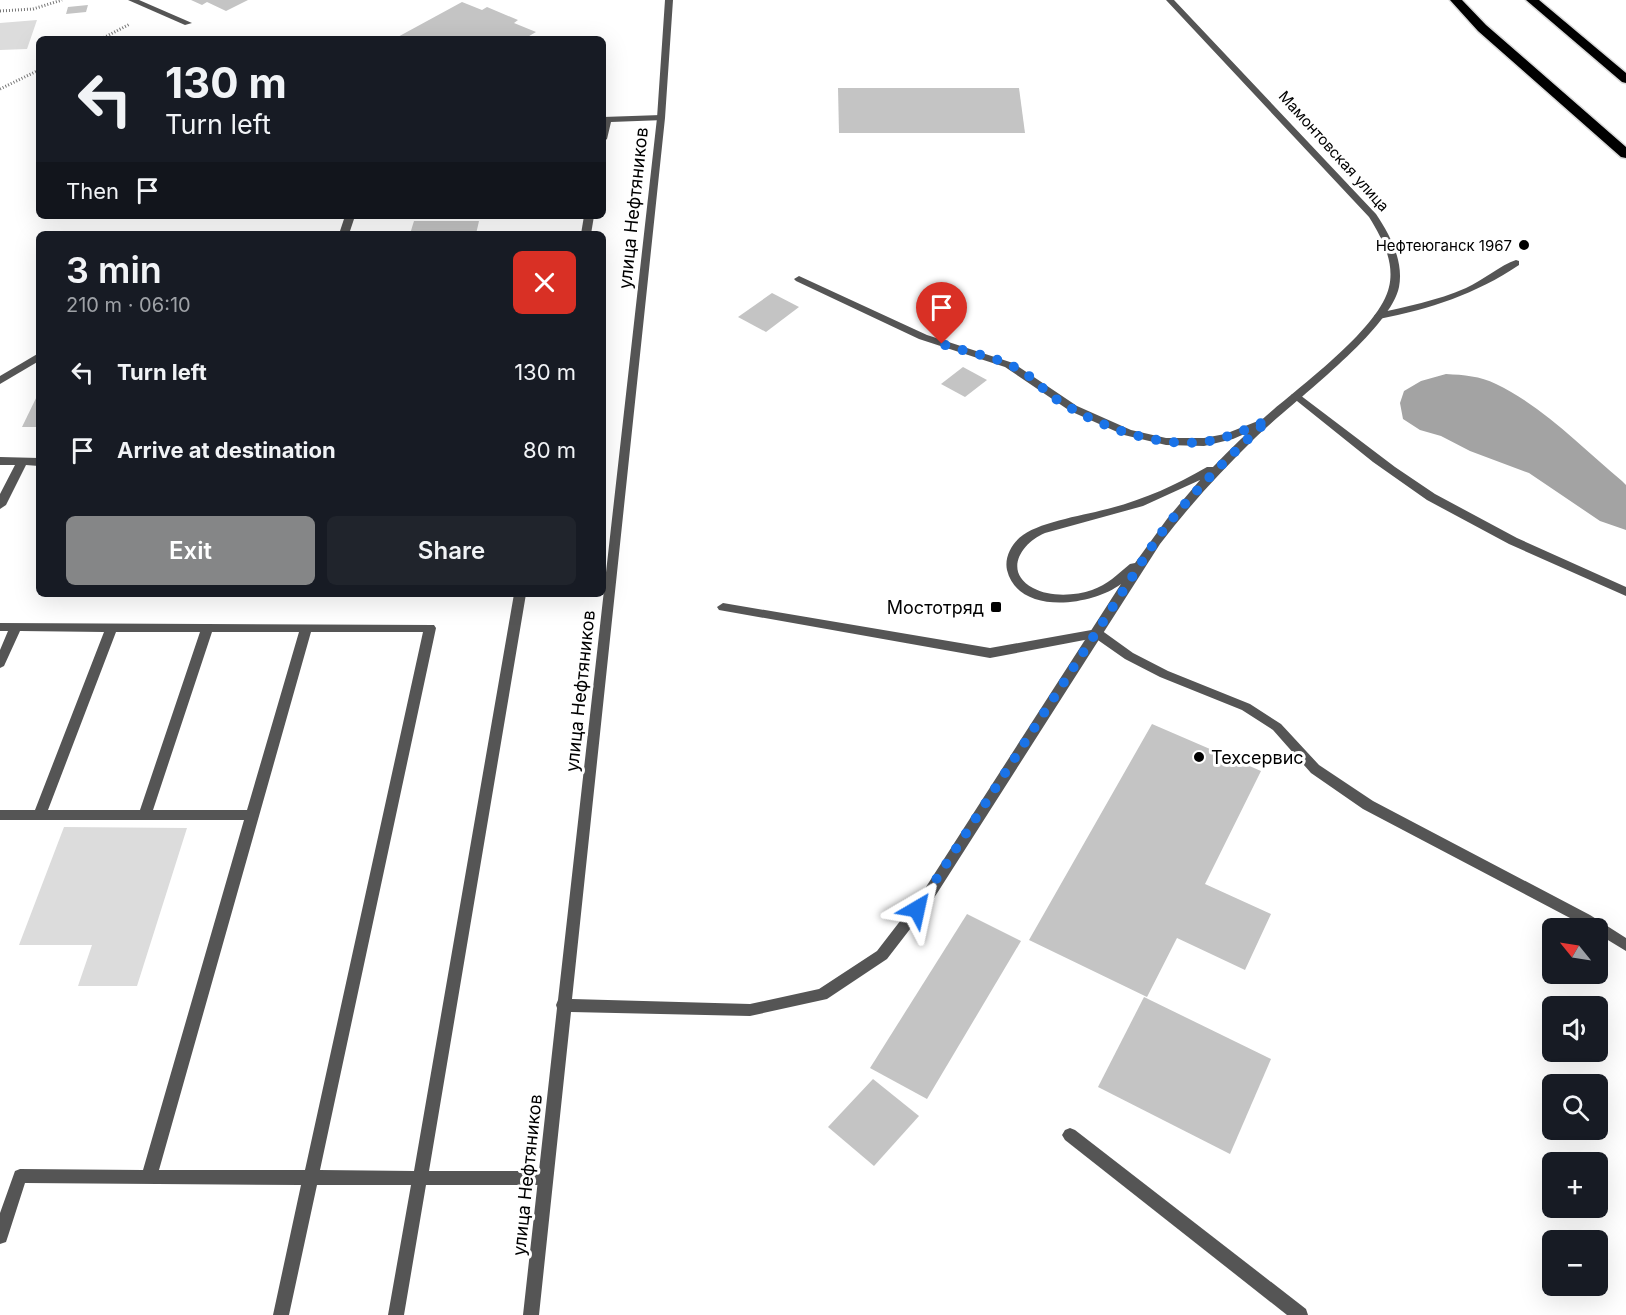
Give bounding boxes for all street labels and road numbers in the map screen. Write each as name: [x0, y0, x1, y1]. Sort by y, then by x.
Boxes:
street label: Мамонтовская улица: [1275, 87, 1393, 215]
street label: улица Нефтяников: [614, 126, 652, 290]
street label: улица Нефтяников: [561, 609, 599, 773]
street label: улица Нефтяников: [508, 1093, 546, 1257]

